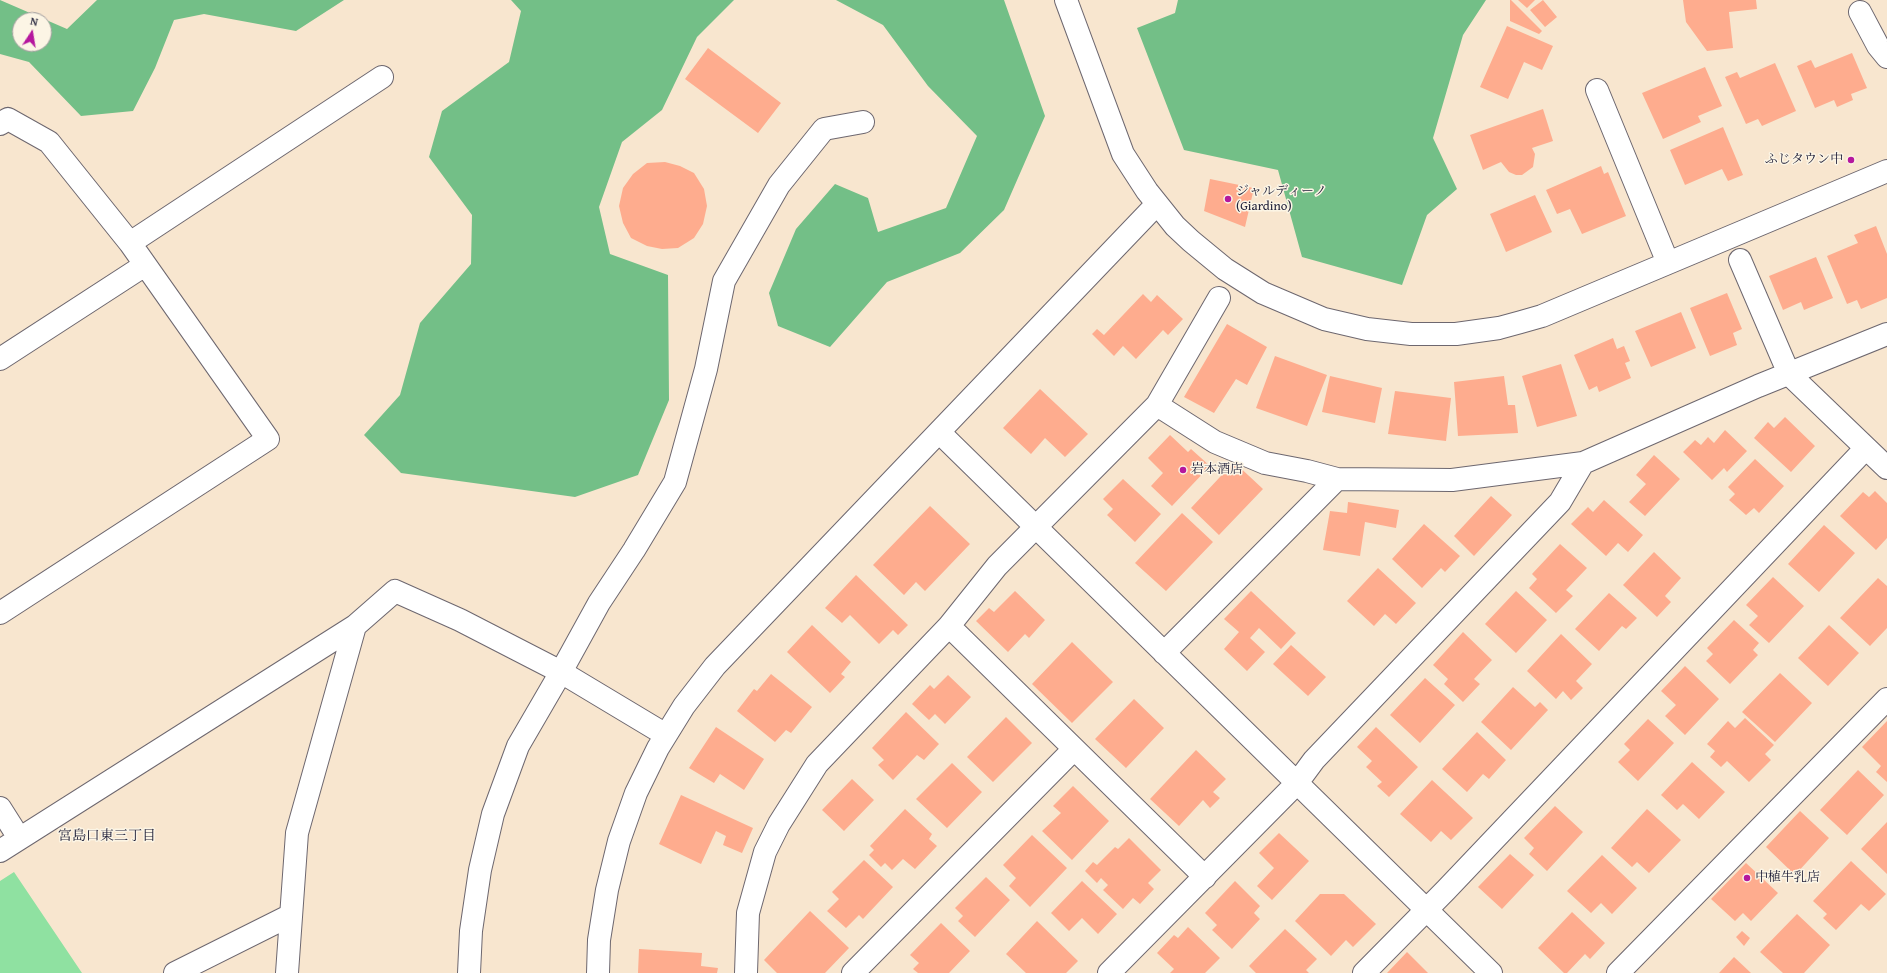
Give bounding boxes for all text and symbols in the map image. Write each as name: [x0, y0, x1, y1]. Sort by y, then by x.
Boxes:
north arrow: [12, 12, 52, 52]
text: N: [29, 13, 40, 30]
place label: ふじタウン中: [1765, 152, 1843, 168]
marker: ふじタウン中: [1846, 155, 1856, 165]
place label: ジャルディーノ (Giardino): [1236, 184, 1327, 215]
marker: ジャルディーノ (Giardino): [1223, 194, 1233, 204]
place label: 岩本酒店: [1191, 462, 1243, 478]
marker: 岩本酒店: [1178, 465, 1188, 475]
district label: 宮島口東三丁目: [58, 828, 156, 844]
place label: 中植牛乳店: [1755, 870, 1820, 886]
marker: 中植牛乳店: [1742, 873, 1752, 883]

